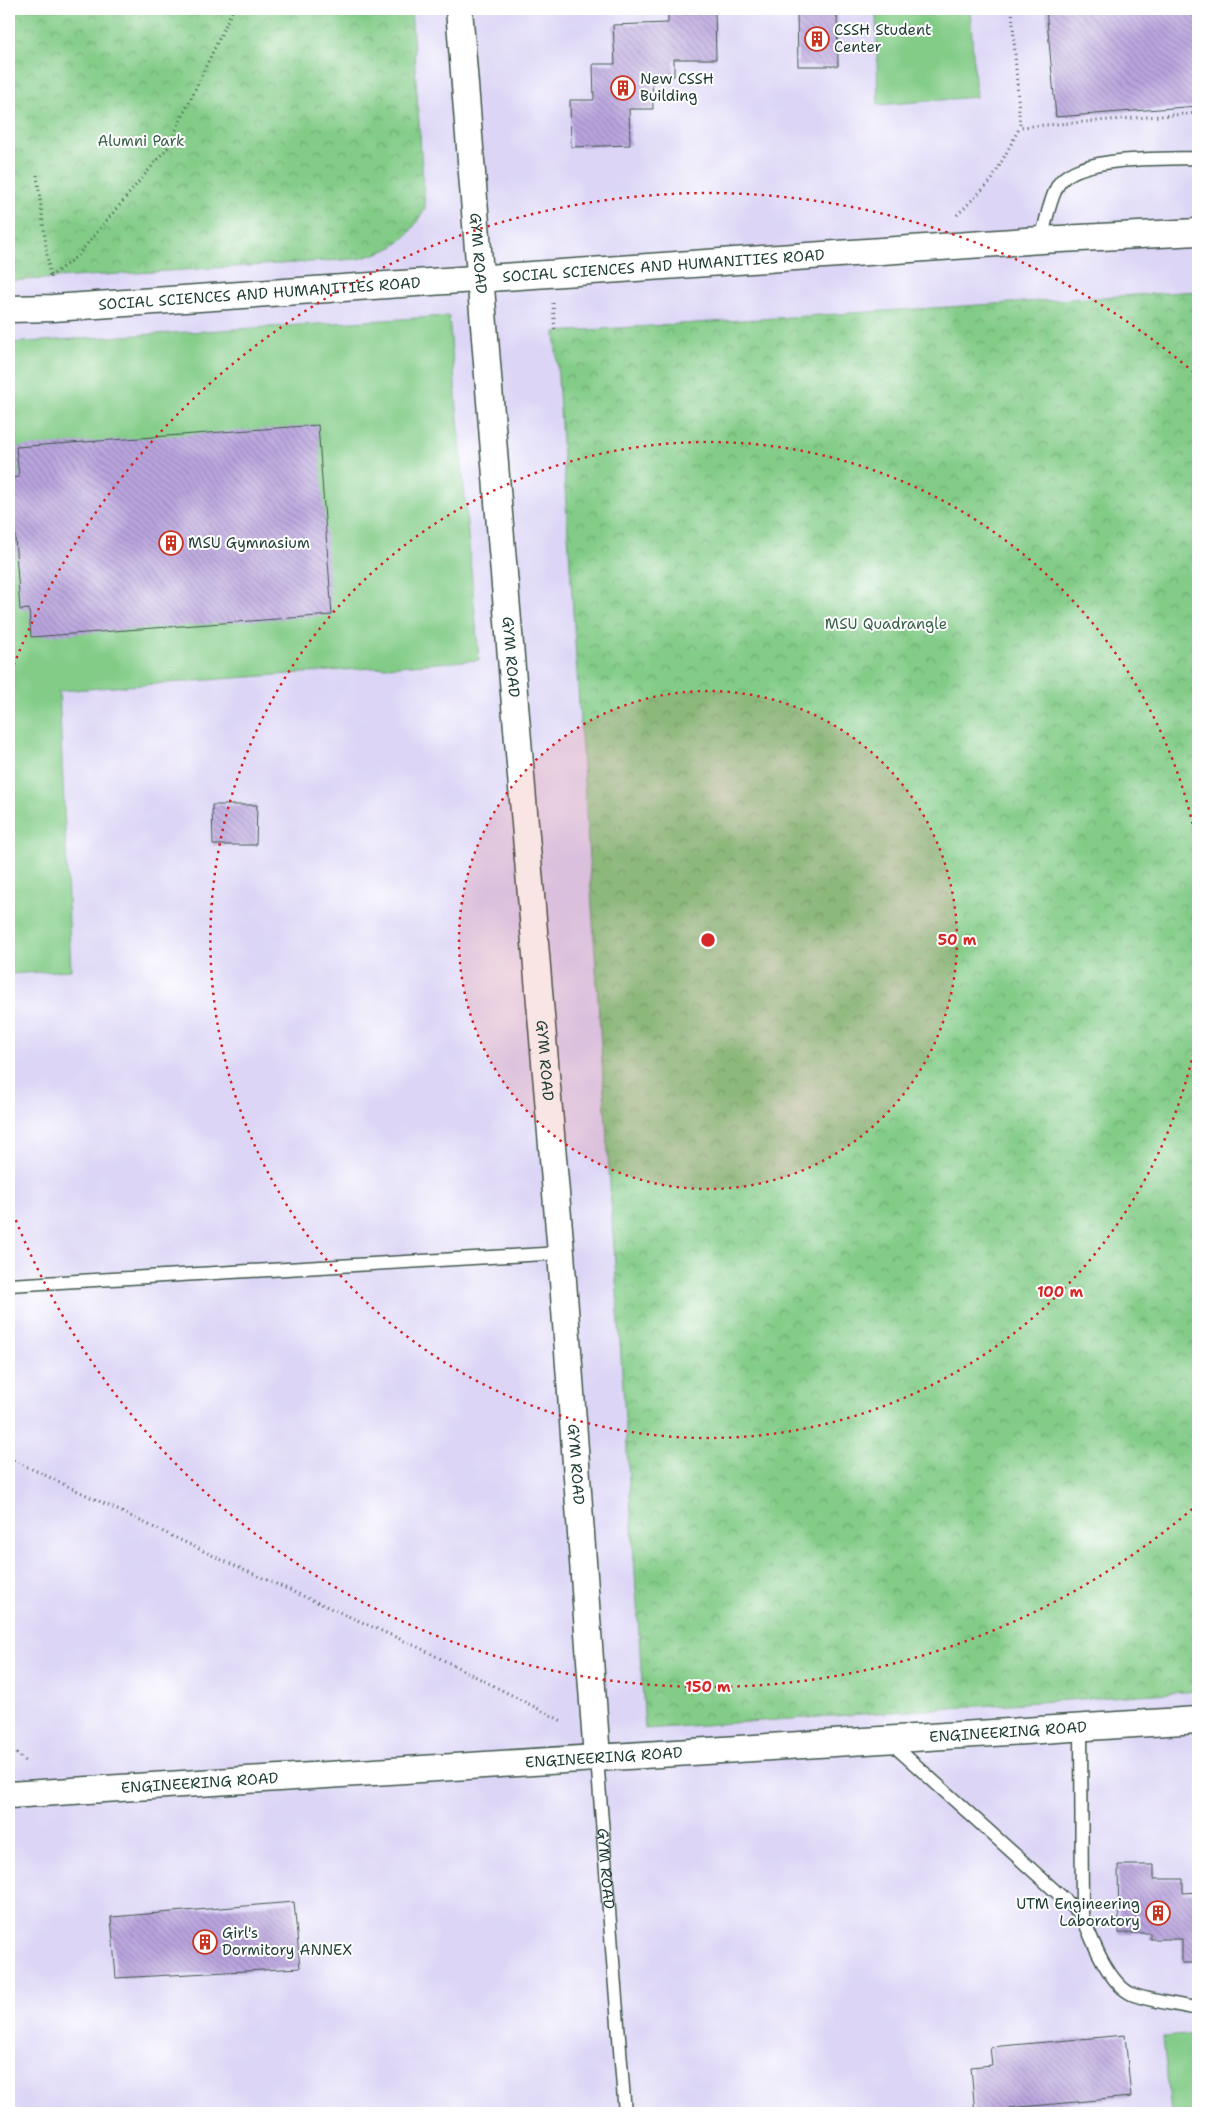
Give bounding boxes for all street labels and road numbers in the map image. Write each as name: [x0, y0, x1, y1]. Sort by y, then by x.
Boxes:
street label: GYM ROAD: [465, 212, 491, 295]
street label: SOCIAL SCIENCES AND HUMANITIES ROAD: [502, 245, 825, 287]
street label: SOCIAL SCIENCES AND HUMANITIES ROAD: [98, 273, 421, 315]
street label: GYM ROAD: [498, 616, 524, 698]
street label: GYM ROAD: [531, 1019, 558, 1102]
street label: GYM ROAD: [563, 1423, 589, 1506]
street label: ENGINEERING ROAD: [929, 1717, 1088, 1747]
street label: ENGINEERING ROAD: [524, 1743, 683, 1772]
street label: ENGINEERING ROAD: [120, 1768, 279, 1798]
street label: GYM ROAD: [593, 1827, 619, 1910]

